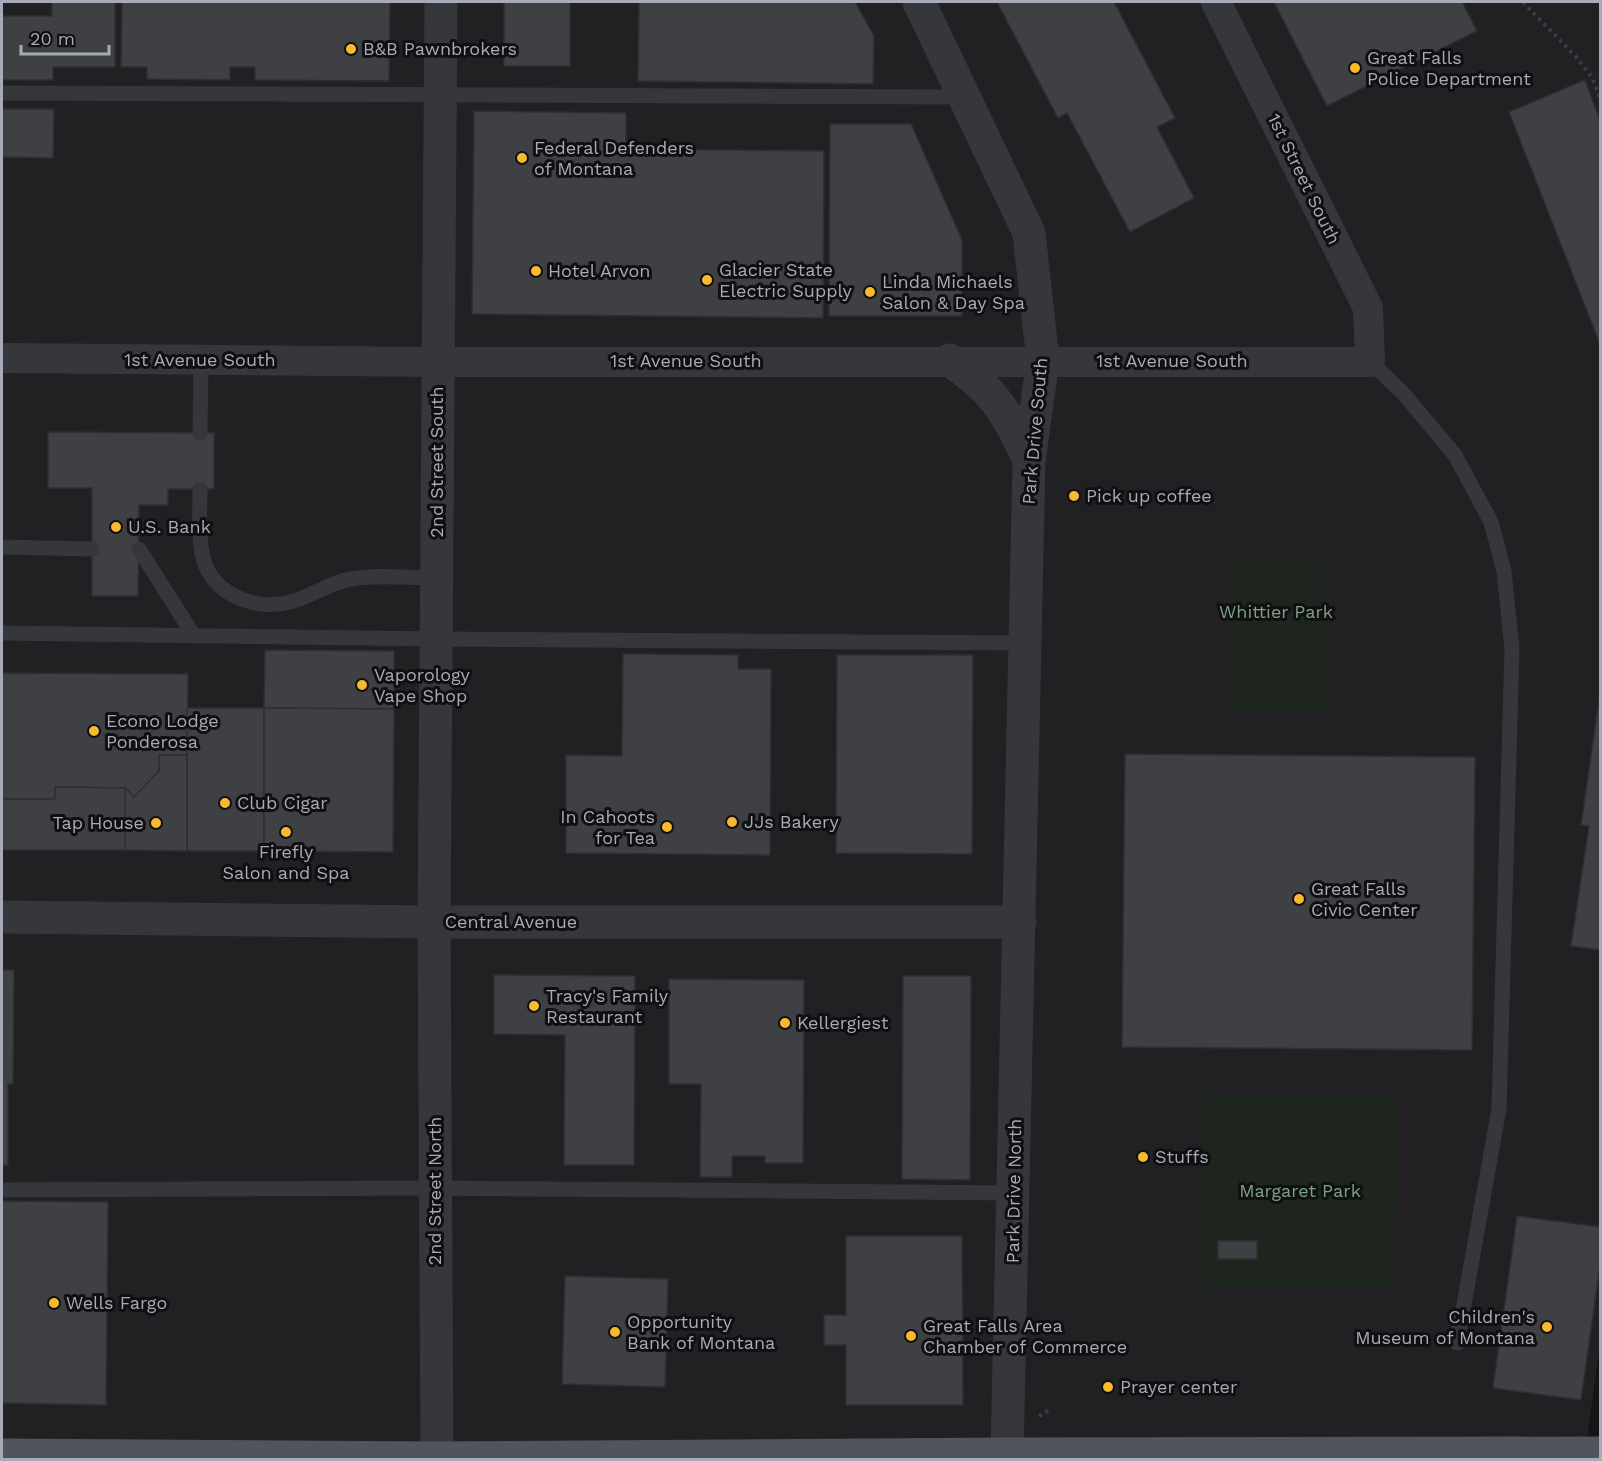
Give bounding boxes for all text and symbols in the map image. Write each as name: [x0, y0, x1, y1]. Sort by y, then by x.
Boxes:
scale bar: [21, 18, 110, 56]
text: 20 m: [30, 28, 75, 49]
place label: B&B Pawnbrokers: [363, 38, 517, 59]
marker: B&B Pawnbrokers: [344, 42, 358, 56]
place label: Great Falls Police Department: [1367, 47, 1531, 89]
marker: Great Falls Police Department: [1348, 61, 1362, 75]
street label: 1st Street South: [1264, 110, 1345, 247]
place label: Federal Defenders of Montana: [534, 137, 694, 179]
marker: Federal Defenders of Montana: [515, 151, 529, 165]
place label: Glacier State Electric Supply: [719, 259, 853, 301]
place label: Hotel Arvon: [548, 260, 650, 281]
marker: Hotel Arvon: [529, 264, 543, 278]
place label: Linda Michaels Salon & Day Spa: [882, 271, 1025, 313]
marker: Glacier State Electric Supply: [700, 273, 714, 287]
marker: Linda Michaels Salon & Day Spa: [863, 285, 877, 299]
street label: 1st Avenue South: [124, 349, 276, 370]
street label: 1st Avenue South: [610, 350, 762, 371]
street label: 1st Avenue South: [1096, 350, 1248, 371]
street label: Park Drive South: [1018, 357, 1051, 505]
street label: 2nd Street South: [426, 386, 447, 538]
place label: Pick up coffee: [1086, 485, 1212, 506]
marker: Pick up coffee: [1067, 489, 1081, 503]
place label: U.S. Bank: [128, 516, 211, 537]
marker: U.S. Bank: [109, 520, 123, 534]
park label: Whittier Park: [1219, 601, 1333, 622]
place label: Vaporology Vape Shop: [374, 664, 471, 706]
marker: Vaporology Vape Shop: [355, 678, 369, 692]
place label: Econo Lodge Ponderosa: [106, 710, 219, 752]
marker: Econo Lodge Ponderosa: [87, 724, 101, 738]
place label: Club Cigar: [237, 792, 328, 813]
marker: Club Cigar: [218, 796, 232, 810]
place label: In Cahoots for Tea: [560, 806, 655, 848]
place label: JJs Bakery: [744, 811, 839, 832]
place label: Tap House: [52, 812, 144, 833]
marker: JJs Bakery: [725, 815, 739, 829]
marker: Tap House: [149, 816, 163, 830]
marker: In Cahoots for Tea: [660, 820, 674, 834]
marker: Firefly Salon and Spa: [279, 825, 293, 839]
place label: Firefly Salon and Spa: [223, 841, 349, 883]
place label: Great Falls Civic Center: [1311, 878, 1418, 920]
marker: Great Falls Civic Center: [1292, 892, 1306, 906]
street label: Central Avenue: [445, 911, 577, 932]
place label: Tracy's Family Restaurant: [546, 985, 669, 1027]
marker: Tracy's Family Restaurant: [527, 999, 541, 1013]
place label: Kellergiest: [797, 1012, 889, 1033]
marker: Kellergiest: [778, 1016, 792, 1030]
street label: 2nd Street North: [424, 1117, 445, 1265]
street label: Park Drive North: [1002, 1118, 1025, 1264]
place label: Stuffs: [1155, 1146, 1209, 1167]
marker: Stuffs: [1136, 1150, 1150, 1164]
park label: Margaret Park: [1239, 1180, 1361, 1201]
place label: Wells Fargo: [66, 1292, 167, 1313]
marker: Wells Fargo: [47, 1296, 61, 1310]
place label: Children's Museum of Montana: [1355, 1306, 1535, 1348]
place label: Opportunity Bank of Montana: [627, 1311, 775, 1353]
place label: Great Falls Area Chamber of Commerce: [923, 1315, 1127, 1357]
marker: Children's Museum of Montana: [1540, 1320, 1554, 1334]
marker: Opportunity Bank of Montana: [608, 1325, 622, 1339]
marker: Great Falls Area Chamber of Commerce: [904, 1329, 918, 1343]
place label: Prayer center: [1120, 1376, 1237, 1397]
marker: Prayer center: [1101, 1380, 1115, 1394]

